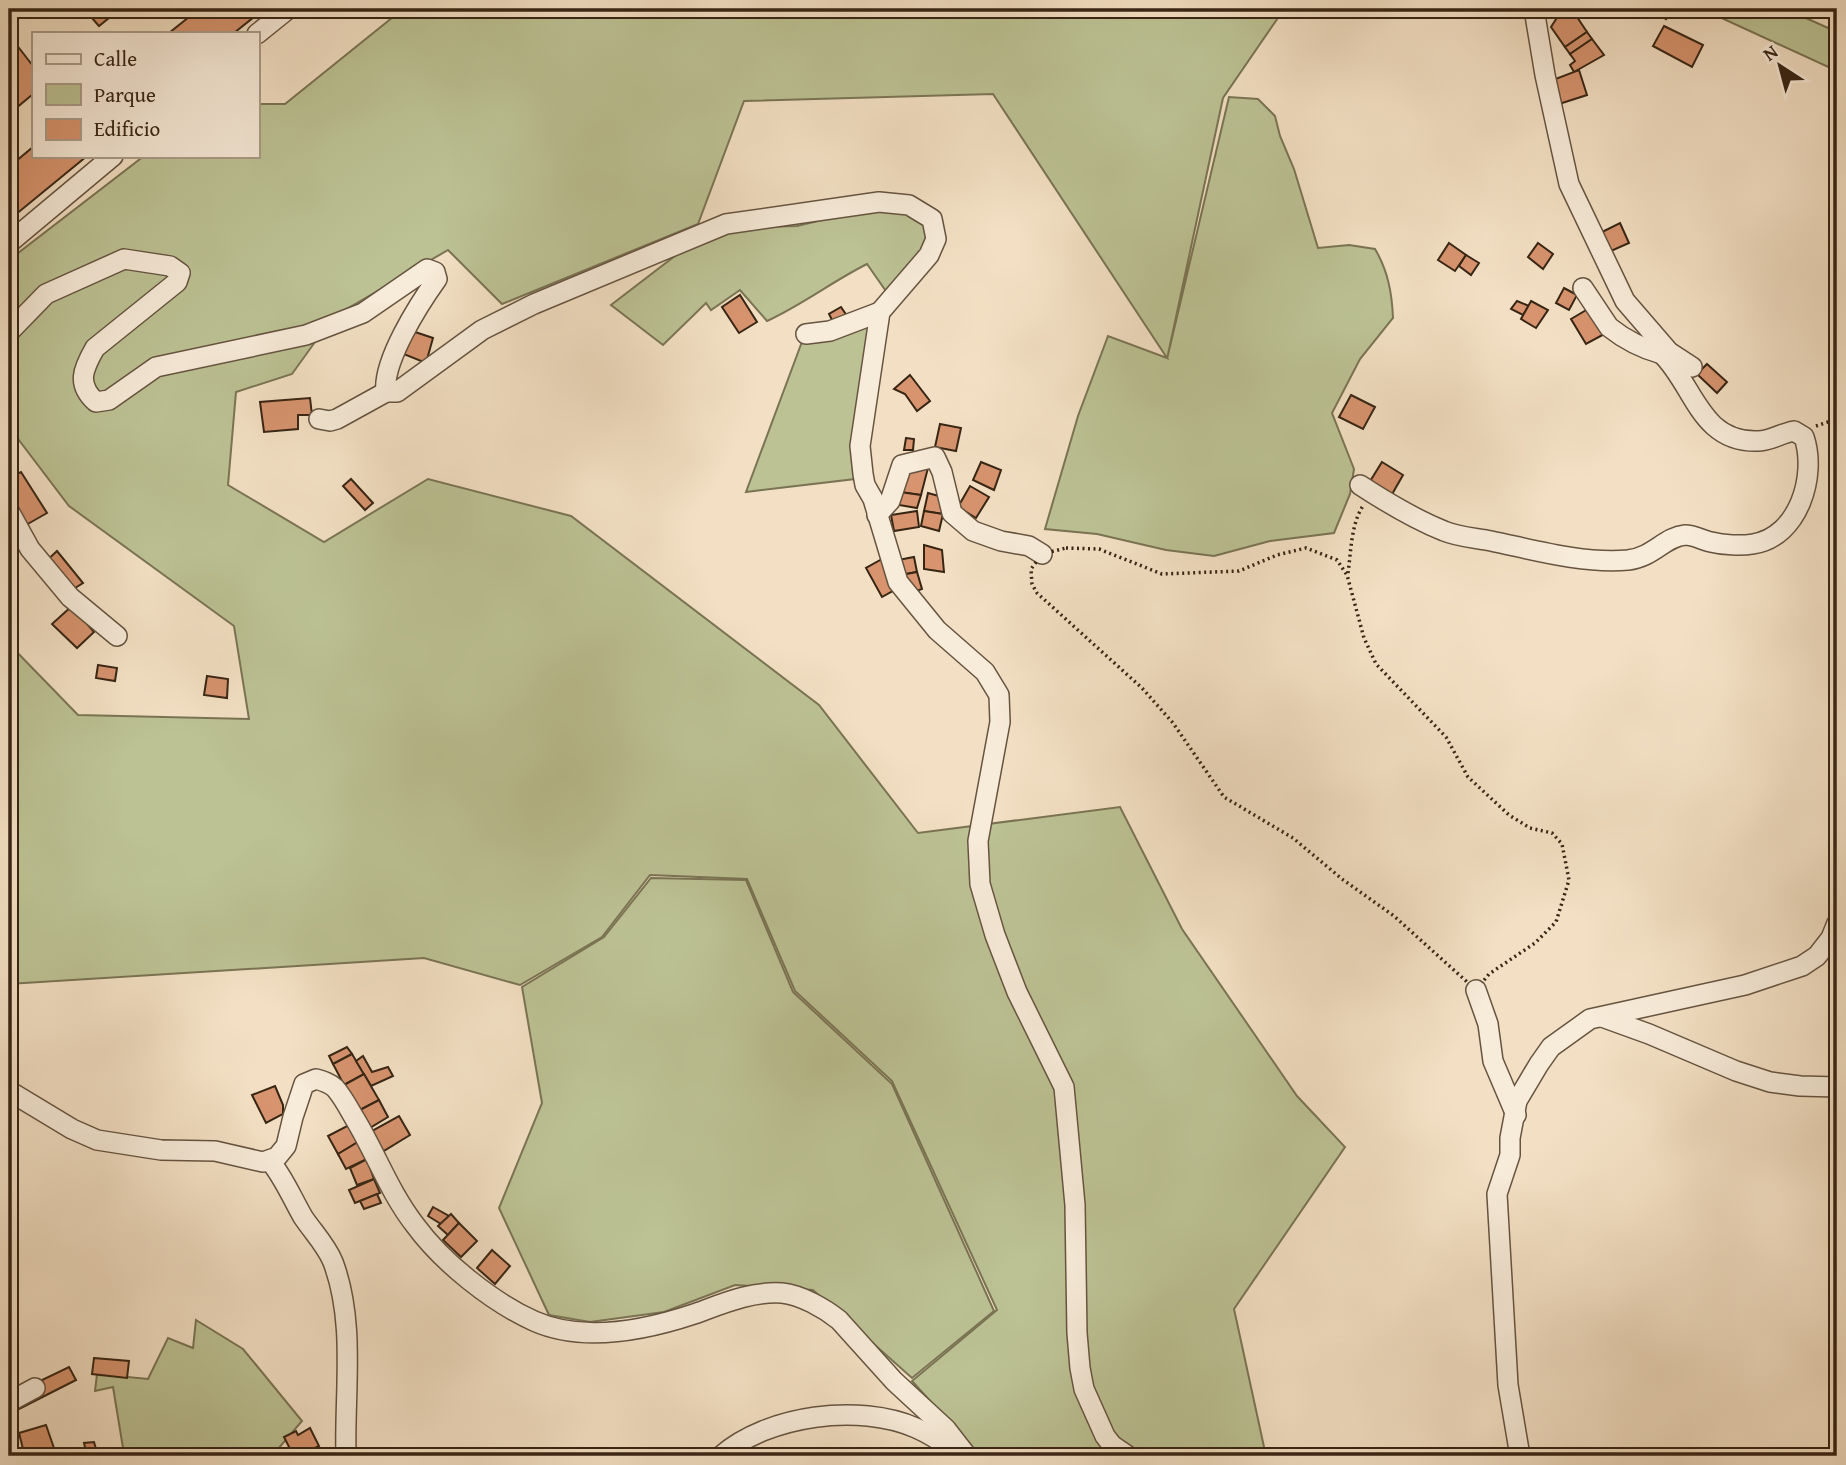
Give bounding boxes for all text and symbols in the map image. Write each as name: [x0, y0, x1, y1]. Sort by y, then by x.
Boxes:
legend: [32, 32, 259, 158]
north arrow: [1744, 32, 1814, 102]
text: N: [1757, 37, 1784, 67]
text: Calle: [94, 43, 137, 74]
text: Parque: [94, 79, 156, 110]
text: Edificio: [94, 113, 160, 144]

